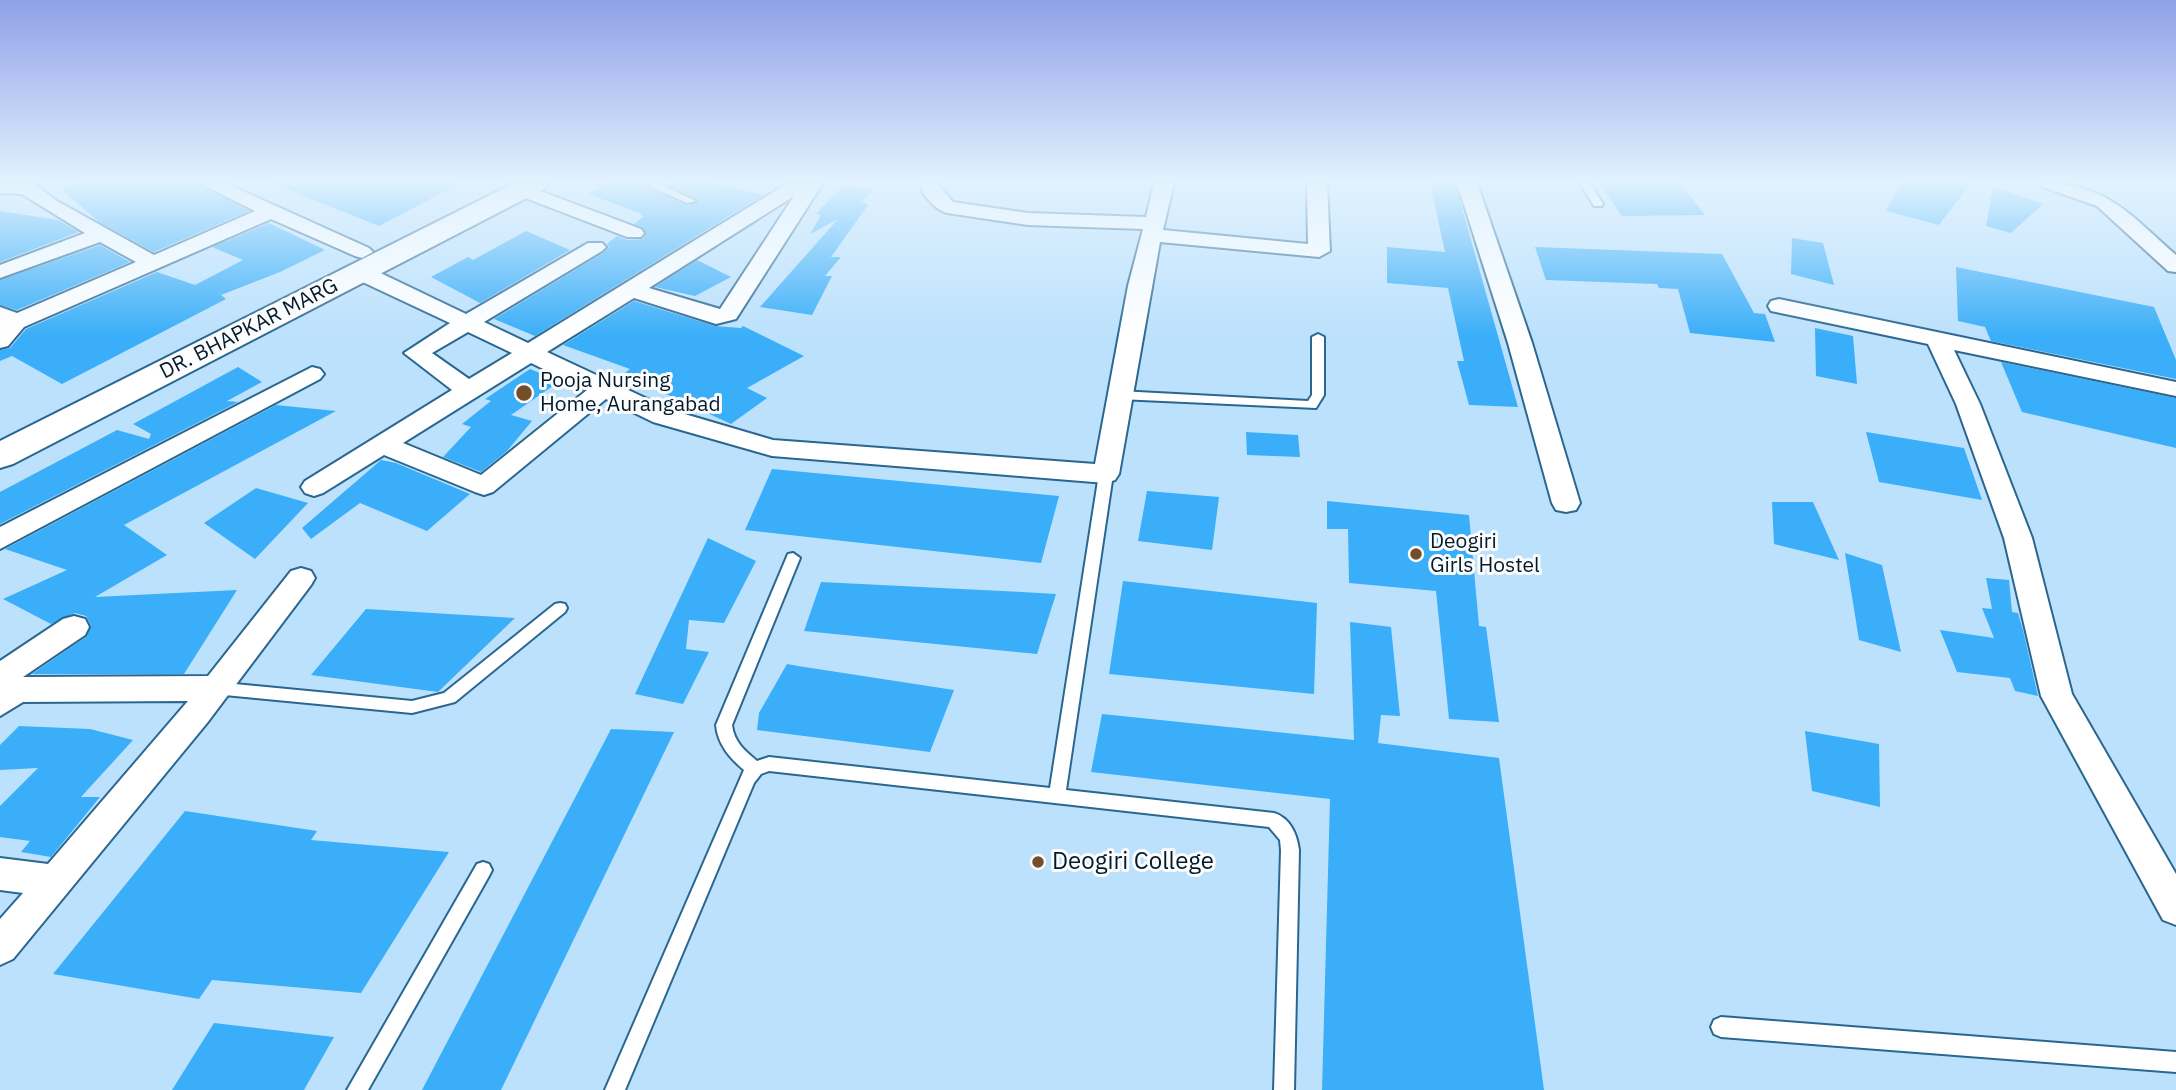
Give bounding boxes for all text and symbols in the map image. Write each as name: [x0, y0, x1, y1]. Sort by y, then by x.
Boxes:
street label: DR. BHAPKAR MARG: [156, 273, 342, 385]
place label: Pooja Nursing Home, Aurangabad: [540, 368, 721, 418]
marker: Pooja Nursing Home, Aurangabad: [514, 383, 534, 403]
place label: Deogiri Girls Hostel: [1430, 529, 1540, 579]
marker: Deogiri Girls Hostel: [1408, 546, 1424, 562]
place label: Deogiri College: [1052, 848, 1214, 876]
marker: Deogiri College: [1030, 854, 1046, 870]

